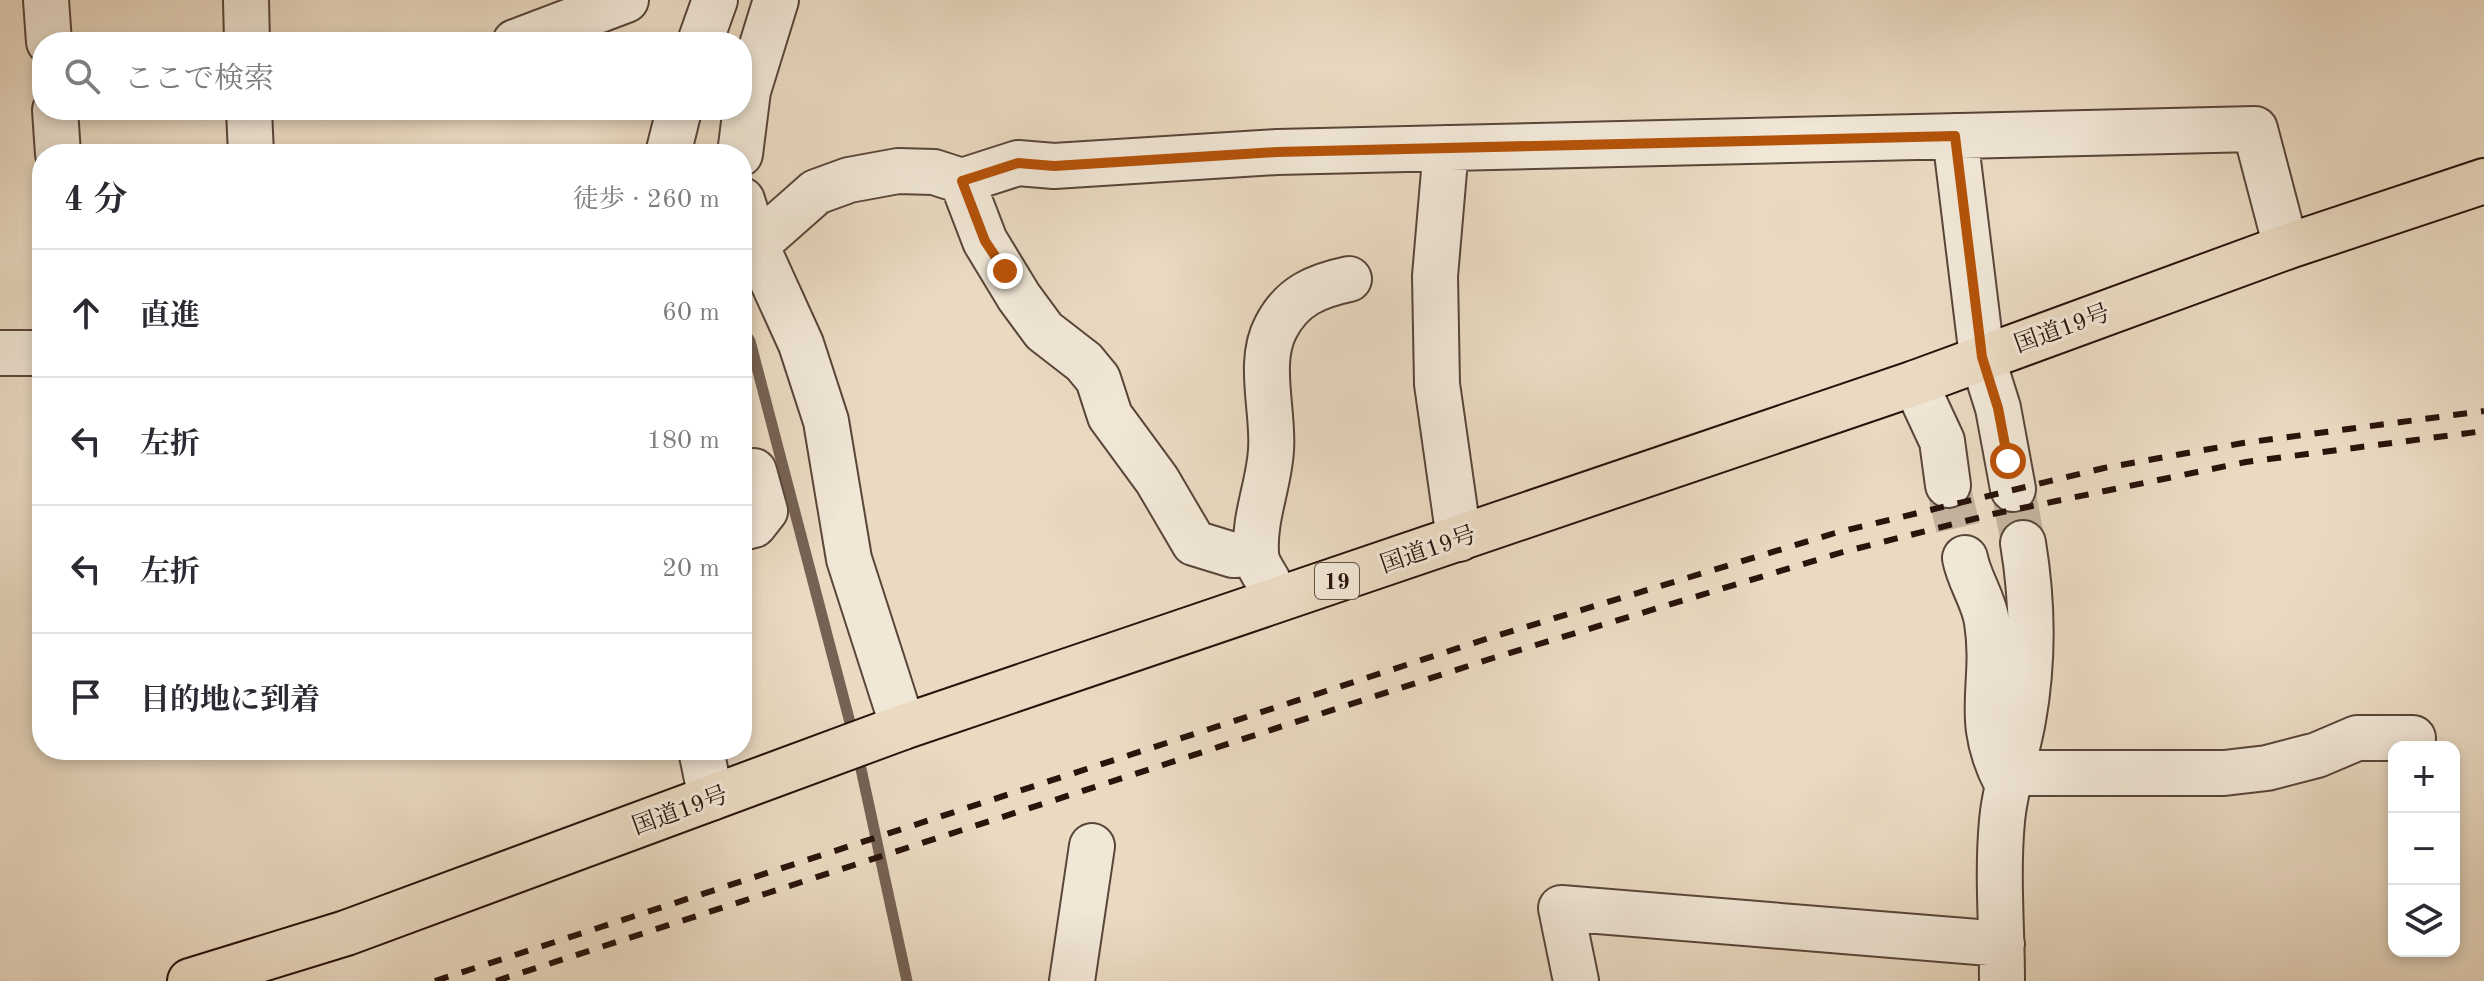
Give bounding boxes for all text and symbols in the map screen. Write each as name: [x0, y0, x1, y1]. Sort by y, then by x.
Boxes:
search box: [32, 32, 752, 120]
icon: search: [60, 54, 104, 98]
text: ここで検索: [124, 65, 274, 95]
text: 4 分: [64, 184, 127, 218]
text: 徒歩 · 260 m: [573, 187, 720, 213]
route end: [987, 253, 1023, 289]
icon: ahead: [64, 291, 108, 335]
street label: 国道19号: [2011, 299, 2114, 358]
text: 60 m: [662, 300, 720, 326]
text: 直進: [140, 302, 200, 332]
icon: left: [64, 419, 108, 463]
text: 180 m: [647, 428, 720, 454]
text: 左折: [140, 430, 200, 460]
route start: [1990, 443, 2026, 479]
street label: 国道19号: [1377, 520, 1480, 578]
icon: left: [64, 547, 108, 591]
text: 20 m: [662, 556, 720, 582]
text: 左折: [140, 558, 200, 588]
road number: 19: [1315, 563, 1359, 599]
icon: arrive: [64, 675, 108, 719]
text: 目的地に到着: [140, 686, 320, 716]
map controls: [2388, 741, 2460, 957]
button: +: [2388, 741, 2460, 813]
street label: 国道19号: [629, 781, 732, 840]
button: −: [2388, 813, 2460, 885]
button: layers: [2388, 885, 2460, 957]

